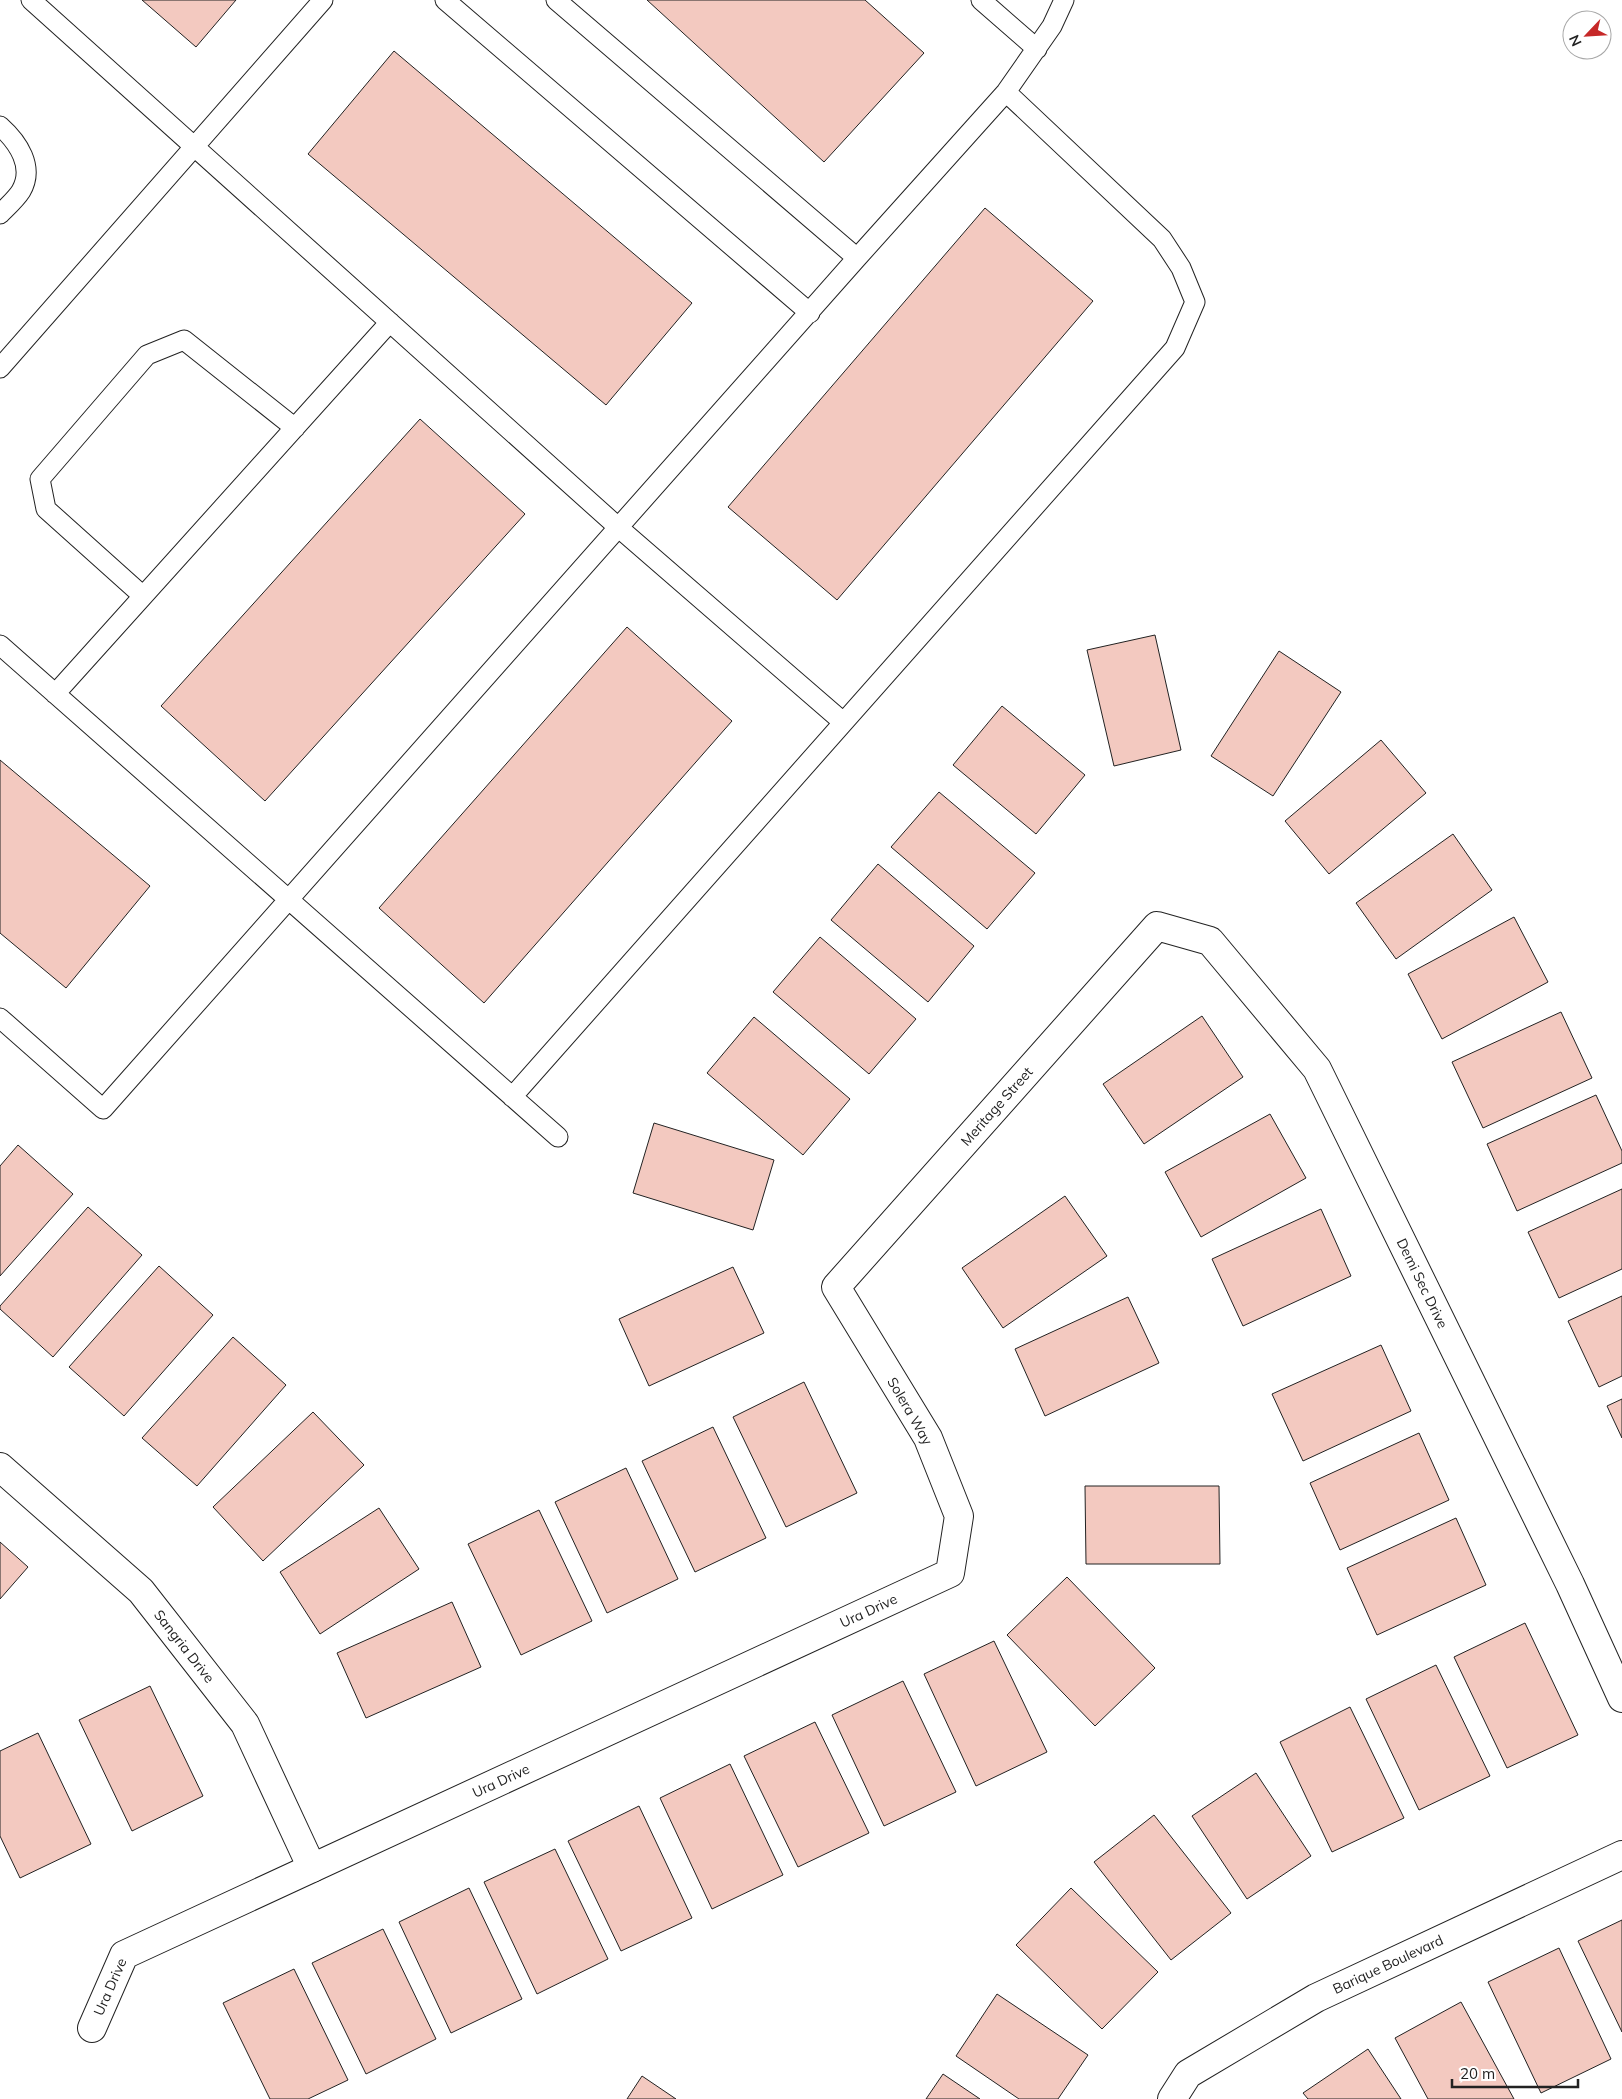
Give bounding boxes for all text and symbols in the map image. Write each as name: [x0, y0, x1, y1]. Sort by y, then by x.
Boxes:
north arrow: [1562, 10, 1612, 60]
text: N: [1565, 32, 1586, 49]
street label: Meritage Street: [957, 1063, 1037, 1150]
street label: Demi Sec Drive: [1393, 1235, 1452, 1331]
street label: Solera Way: [883, 1374, 937, 1449]
street label: Ura Drive: [837, 1590, 900, 1632]
street label: Sangria Drive: [150, 1606, 219, 1687]
street label: Ura Drive: [469, 1760, 532, 1802]
street label: Barique Boulevard: [1330, 1931, 1446, 1998]
street label: Ura Drive: [90, 1955, 131, 2018]
scale bar: [1452, 2056, 1578, 2088]
text: 20 m: [1460, 2064, 1495, 2083]

